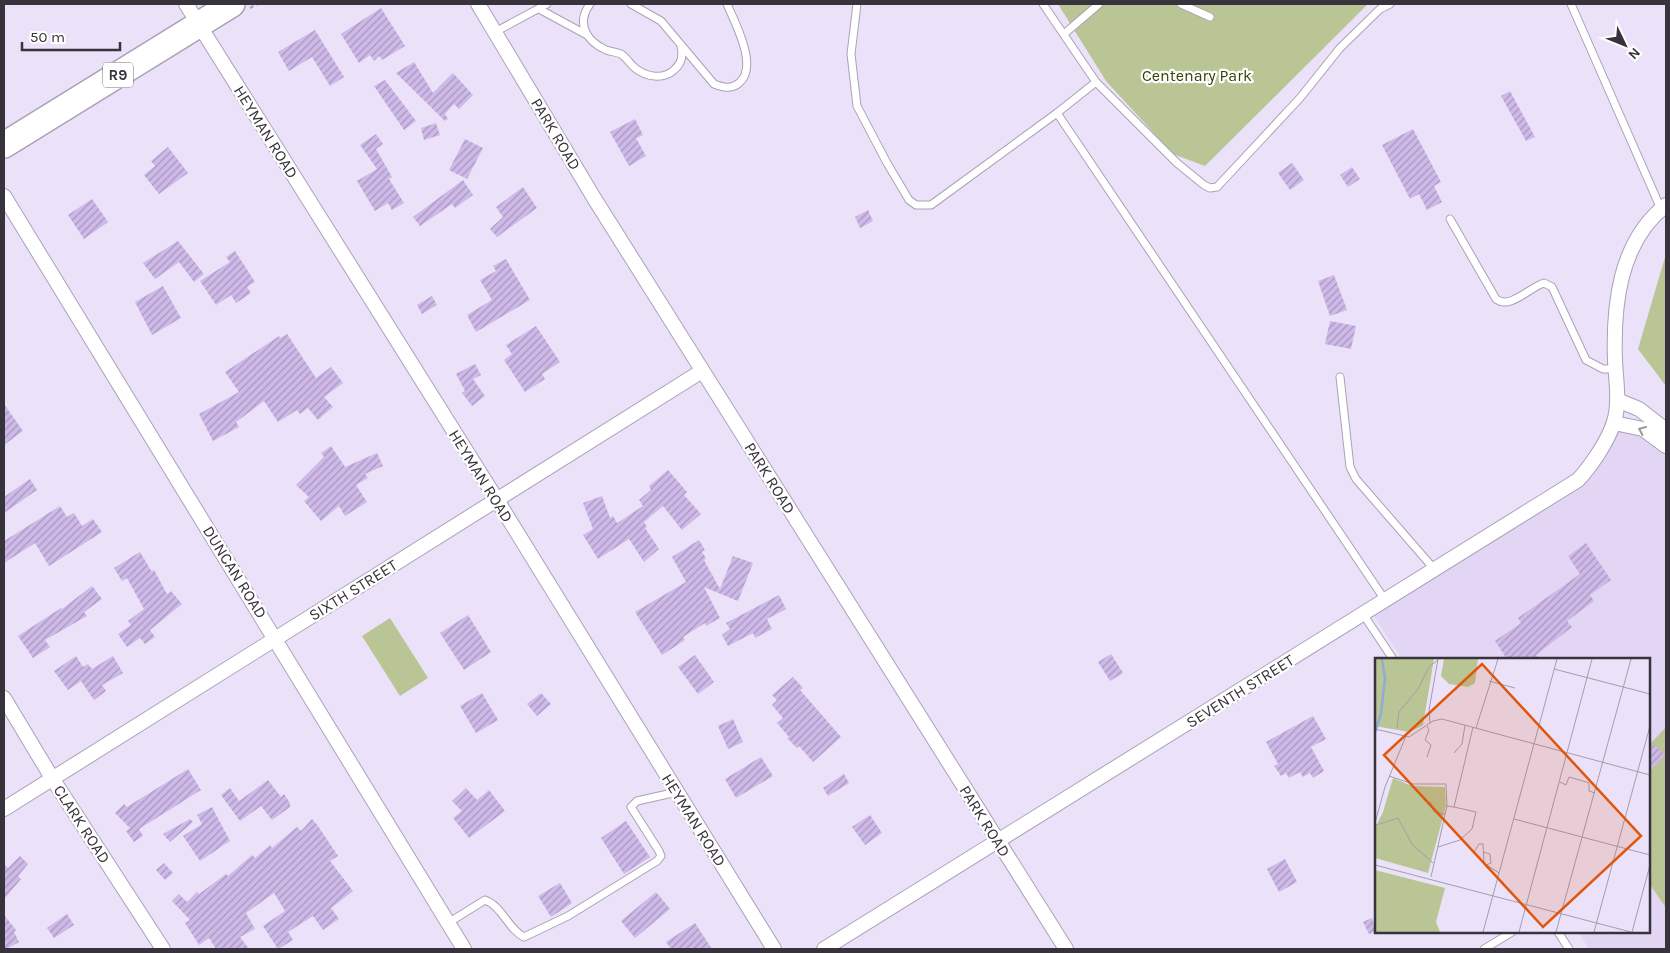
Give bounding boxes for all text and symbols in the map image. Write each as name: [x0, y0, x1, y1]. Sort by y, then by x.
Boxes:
scale bar: [22, 20, 120, 52]
north arrow: [1600, 20, 1650, 70]
text: 50 m: [30, 28, 65, 46]
text: N: [1624, 44, 1644, 63]
road number: R9: [103, 62, 133, 88]
park label: Centenary Park: [1142, 66, 1252, 85]
street label: HEYMAN ROAD: [230, 82, 302, 182]
street label: PARK ROAD: [527, 95, 585, 173]
street label: HEYMAN ROAD: [445, 426, 517, 526]
one-way arrow: [1638, 426, 1647, 436]
street label: PARK ROAD: [741, 439, 799, 517]
street label: DUNCAN ROAD: [199, 522, 271, 622]
street label: SIXTH STREET: [305, 555, 401, 625]
street label: SEVENTH STREET: [1183, 650, 1297, 732]
inset map: [1375, 658, 1650, 933]
street label: HEYMAN ROAD: [658, 770, 730, 870]
street label: CLARK ROAD: [50, 781, 114, 867]
street label: PARK ROAD: [956, 782, 1014, 860]

